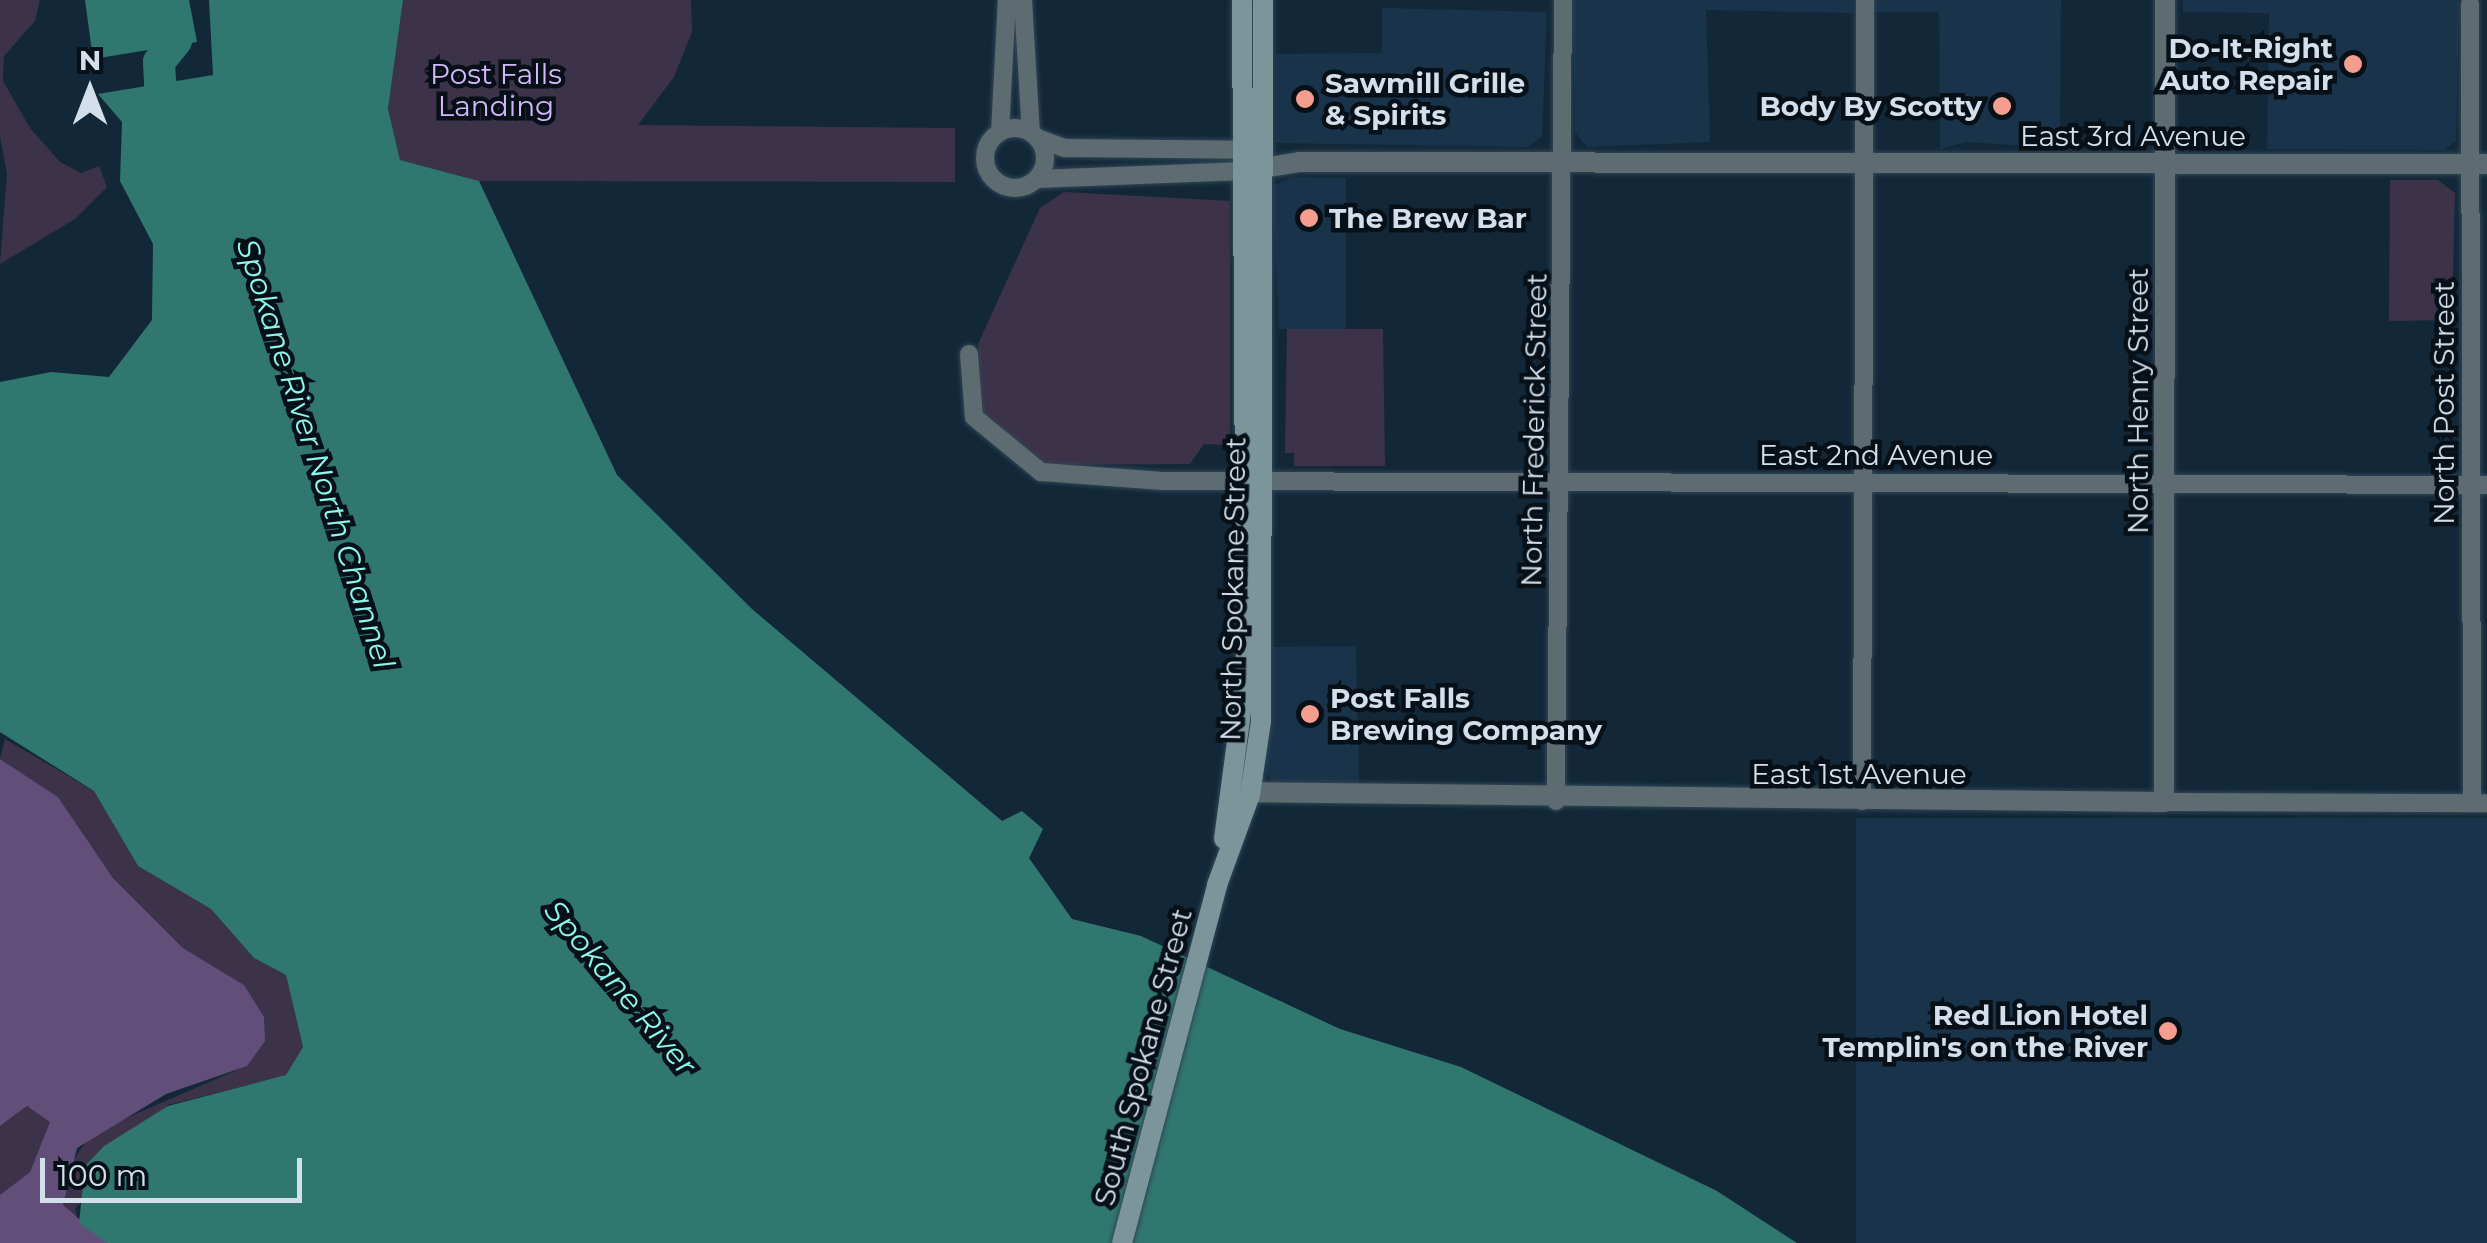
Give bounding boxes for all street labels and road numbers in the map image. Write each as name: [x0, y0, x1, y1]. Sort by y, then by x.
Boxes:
street label: East 3rd Avenue: [2020, 119, 2246, 153]
street label: North Henry Street: [2121, 268, 2155, 534]
street label: North Frederick Street: [1514, 273, 1554, 587]
street label: North Post Street: [2427, 281, 2461, 525]
street label: North Spokane Street: [1214, 437, 1252, 741]
street label: East 2nd Avenue: [1759, 438, 1993, 472]
street label: East 1st Avenue: [1751, 757, 1967, 791]
street label: South Spokane Street: [1087, 905, 1199, 1209]

